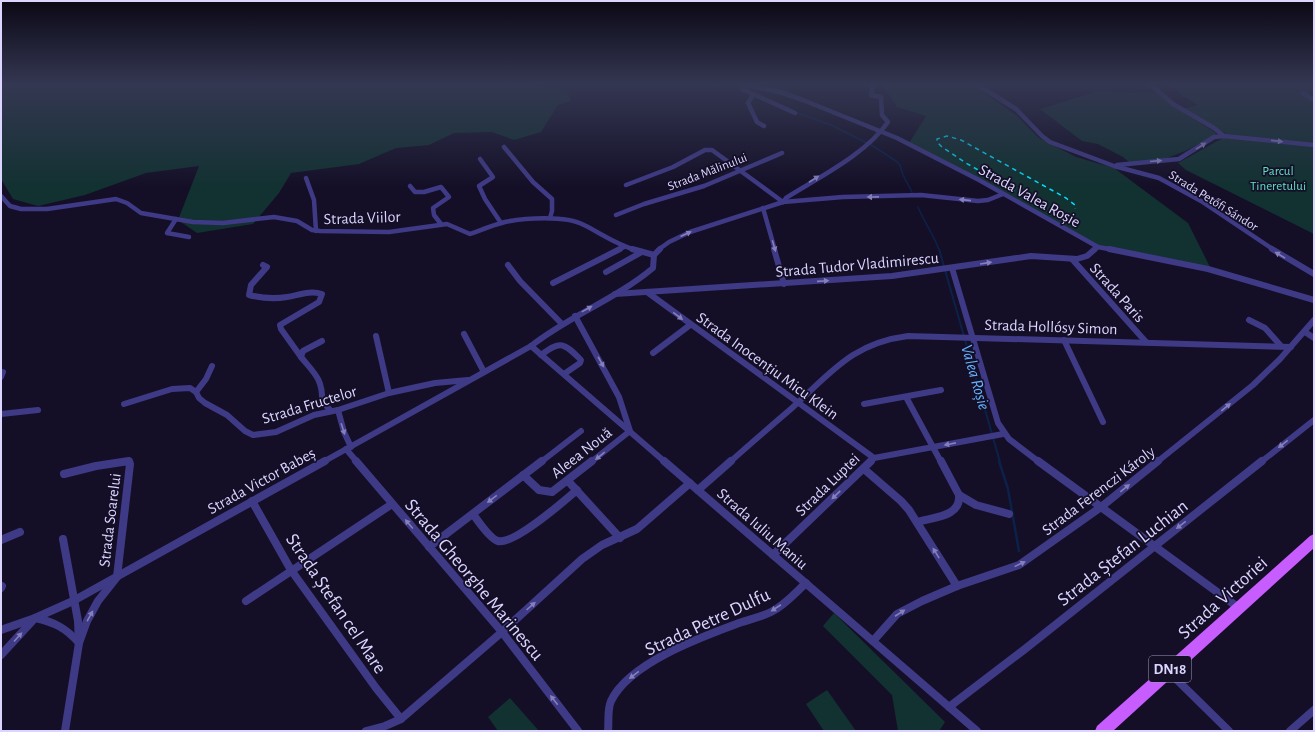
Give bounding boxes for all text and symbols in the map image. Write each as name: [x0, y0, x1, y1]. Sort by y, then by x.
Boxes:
one-way arrow: [1271, 138, 1283, 144]
one-way arrow: [1195, 142, 1207, 149]
street label: Strada Mălinului: [666, 151, 749, 194]
one-way arrow: [1150, 158, 1162, 165]
street label: Strada Valea Roșie: [975, 161, 1083, 232]
park label: Parcul Tineretului: [1250, 165, 1306, 193]
street label: Strada Petőfi Sándor: [1166, 169, 1261, 234]
one-way arrow: [809, 175, 819, 183]
one-way arrow: [866, 194, 879, 200]
one-way arrow: [959, 197, 971, 203]
street label: Strada Viilor: [323, 209, 402, 227]
one-way arrow: [680, 230, 692, 236]
one-way arrow: [771, 239, 777, 252]
street label: Strada Tudor Vladimirescu: [775, 250, 939, 280]
one-way arrow: [1274, 251, 1286, 258]
one-way arrow: [980, 259, 992, 265]
street label: Strada Paris: [1087, 260, 1148, 325]
one-way arrow: [817, 278, 829, 285]
one-way arrow: [581, 306, 593, 313]
street label: Strada Inocențiu Micu Klein: [692, 309, 841, 424]
one-way arrow: [673, 312, 684, 320]
street label: Strada Hollósy Simon: [984, 317, 1118, 338]
water label: Valea Roșie: [956, 343, 993, 412]
one-way arrow: [597, 356, 604, 368]
street label: Strada Fructelor: [260, 383, 359, 427]
one-way arrow: [1221, 402, 1232, 411]
one-way arrow: [340, 423, 346, 435]
street label: Aleea Nouă: [548, 424, 615, 481]
one-way arrow: [1278, 440, 1289, 449]
one-way arrow: [944, 441, 956, 447]
street label: Strada Ferenczi Károly: [1039, 443, 1159, 539]
street label: Strada Victor Babeș: [205, 445, 319, 519]
street label: Strada Luptei: [792, 450, 863, 519]
one-way arrow: [594, 451, 605, 460]
street label: Strada Soarelui: [96, 472, 124, 568]
one-way arrow: [1120, 484, 1131, 492]
street label: Strada Iuliu Maniu: [714, 485, 811, 572]
one-way arrow: [831, 490, 841, 500]
one-way arrow: [487, 495, 497, 503]
street label: Strada Gheorghe Marinescu: [401, 496, 547, 665]
street label: Strada Ștefan Luchian: [1054, 496, 1192, 611]
one-way arrow: [405, 519, 414, 530]
one-way arrow: [1176, 521, 1187, 529]
street label: Strada Ștefan cel Mare: [281, 530, 390, 678]
one-way arrow: [933, 547, 940, 559]
street label: Strada Victoriei: [1175, 553, 1271, 643]
one-way arrow: [1014, 561, 1025, 567]
street label: Strada Petre Dulfu: [642, 585, 773, 660]
one-way arrow: [526, 601, 536, 611]
one-way arrow: [771, 605, 782, 612]
one-way arrow: [895, 609, 905, 617]
one-way arrow: [86, 610, 93, 622]
one-way arrow: [13, 632, 22, 641]
road number: DN18: [1149, 656, 1191, 682]
one-way arrow: [628, 671, 639, 679]
one-way arrow: [550, 694, 559, 705]

